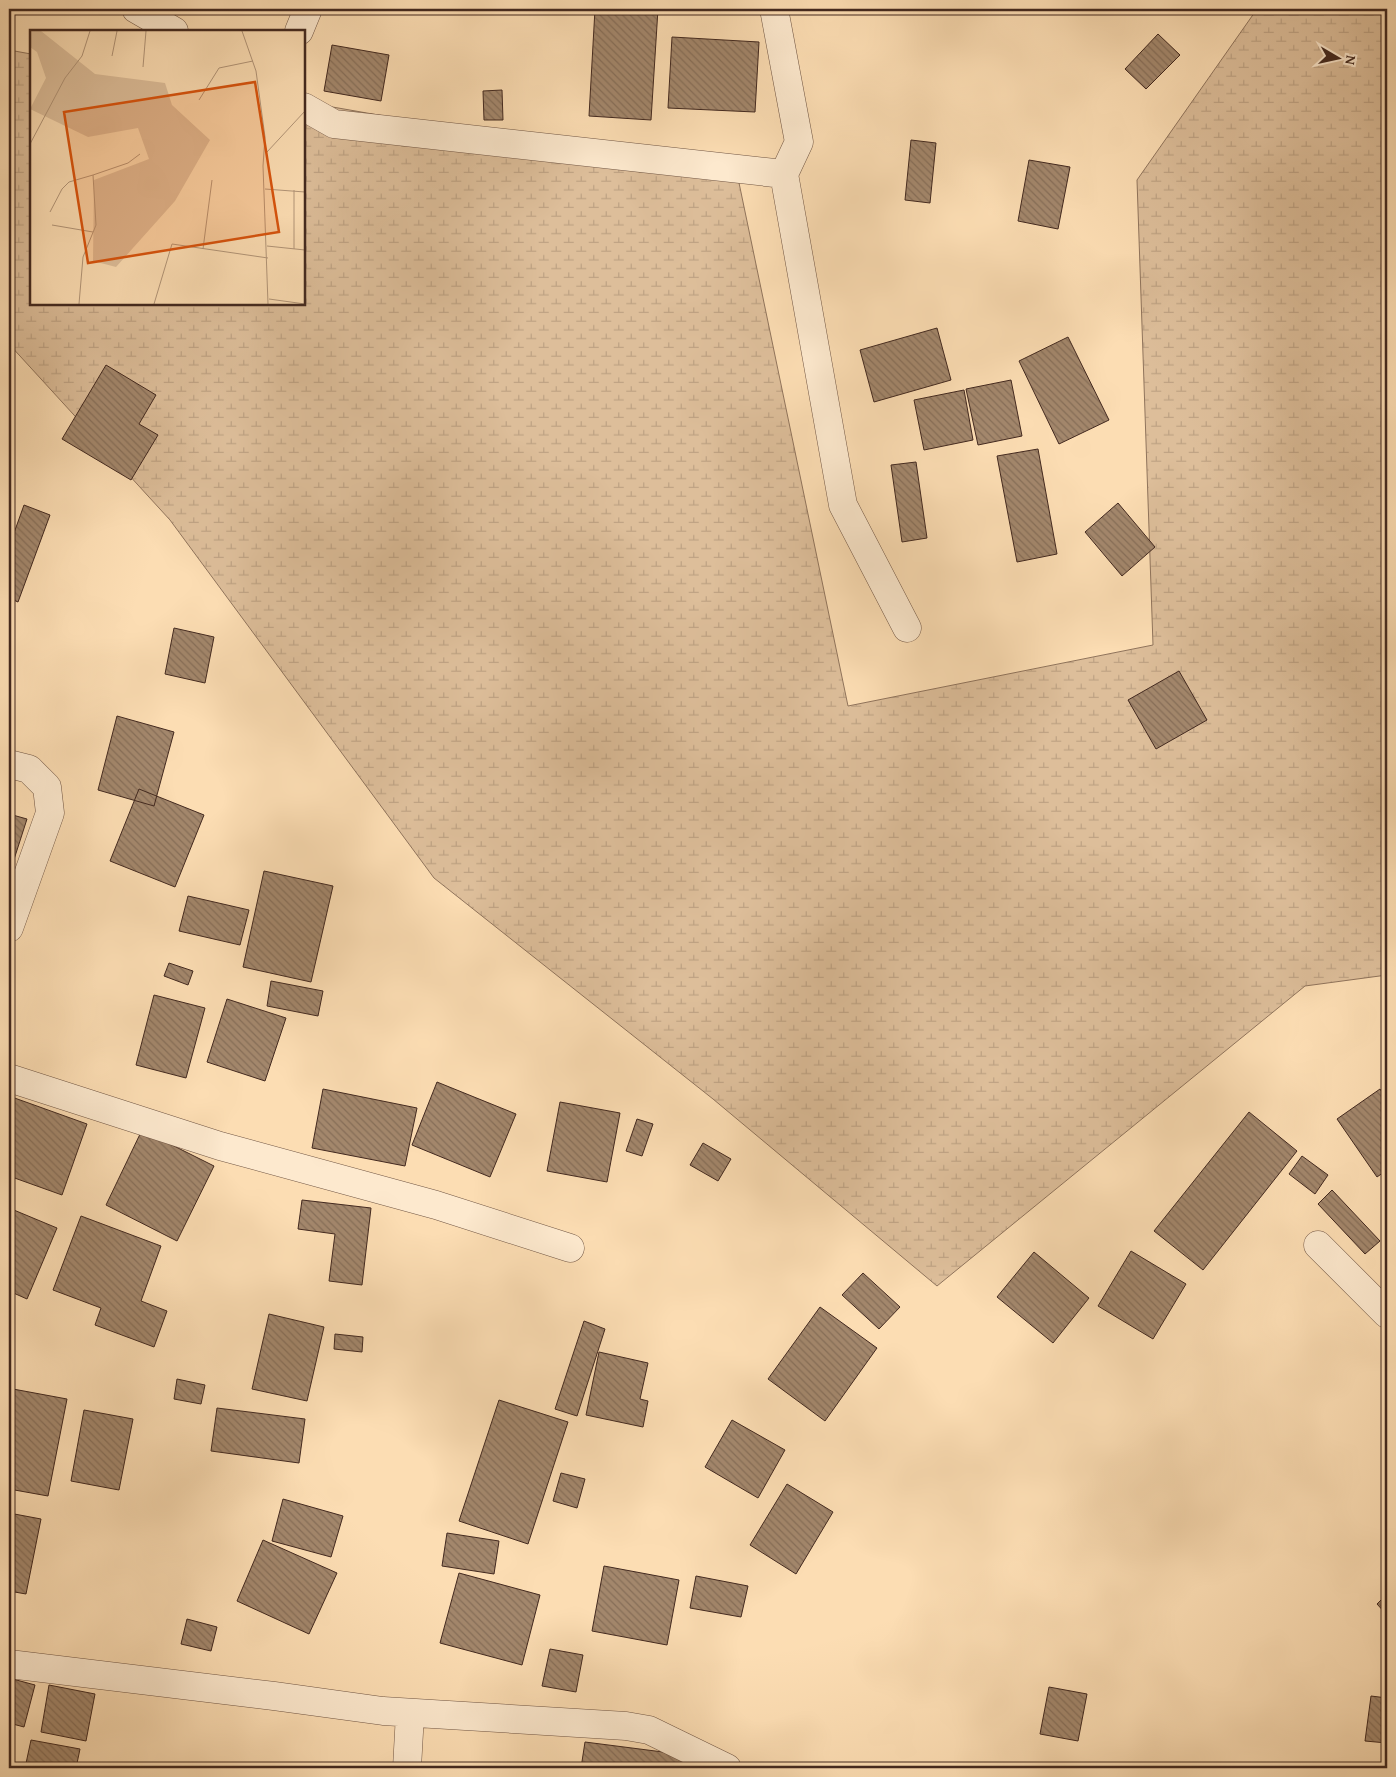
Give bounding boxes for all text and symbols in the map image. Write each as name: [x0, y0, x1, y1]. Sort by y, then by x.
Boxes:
inset map: [30, 30, 305, 305]
north arrow: [1314, 32, 1364, 82]
text: N: [1340, 54, 1361, 67]

